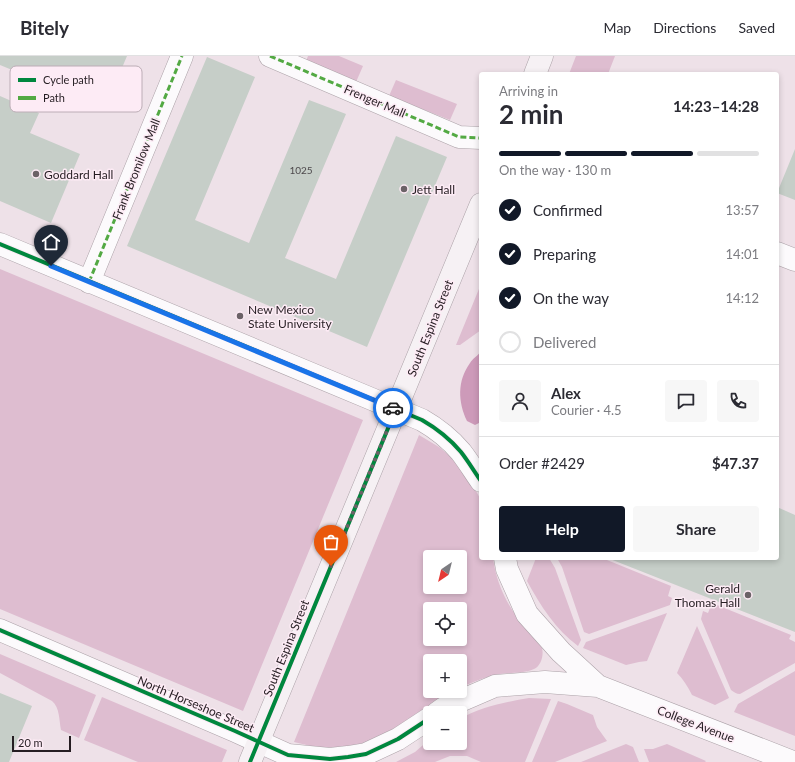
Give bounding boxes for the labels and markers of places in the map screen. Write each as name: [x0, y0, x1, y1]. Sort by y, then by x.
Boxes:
place label: Goddard Hall: [44, 167, 113, 182]
marker: Goddard Hall: [31, 169, 41, 179]
place label: Jett Hall: [412, 182, 455, 197]
marker: Jett Hall: [399, 184, 409, 194]
pin: [34, 225, 68, 266]
place label: New Mexico State University: [248, 302, 332, 331]
marker: New Mexico State University: [235, 311, 245, 321]
pin: [314, 525, 348, 566]
place label: Gerald Thomas Hall: [675, 581, 740, 610]
marker: Gerald Thomas Hall: [743, 590, 753, 600]

